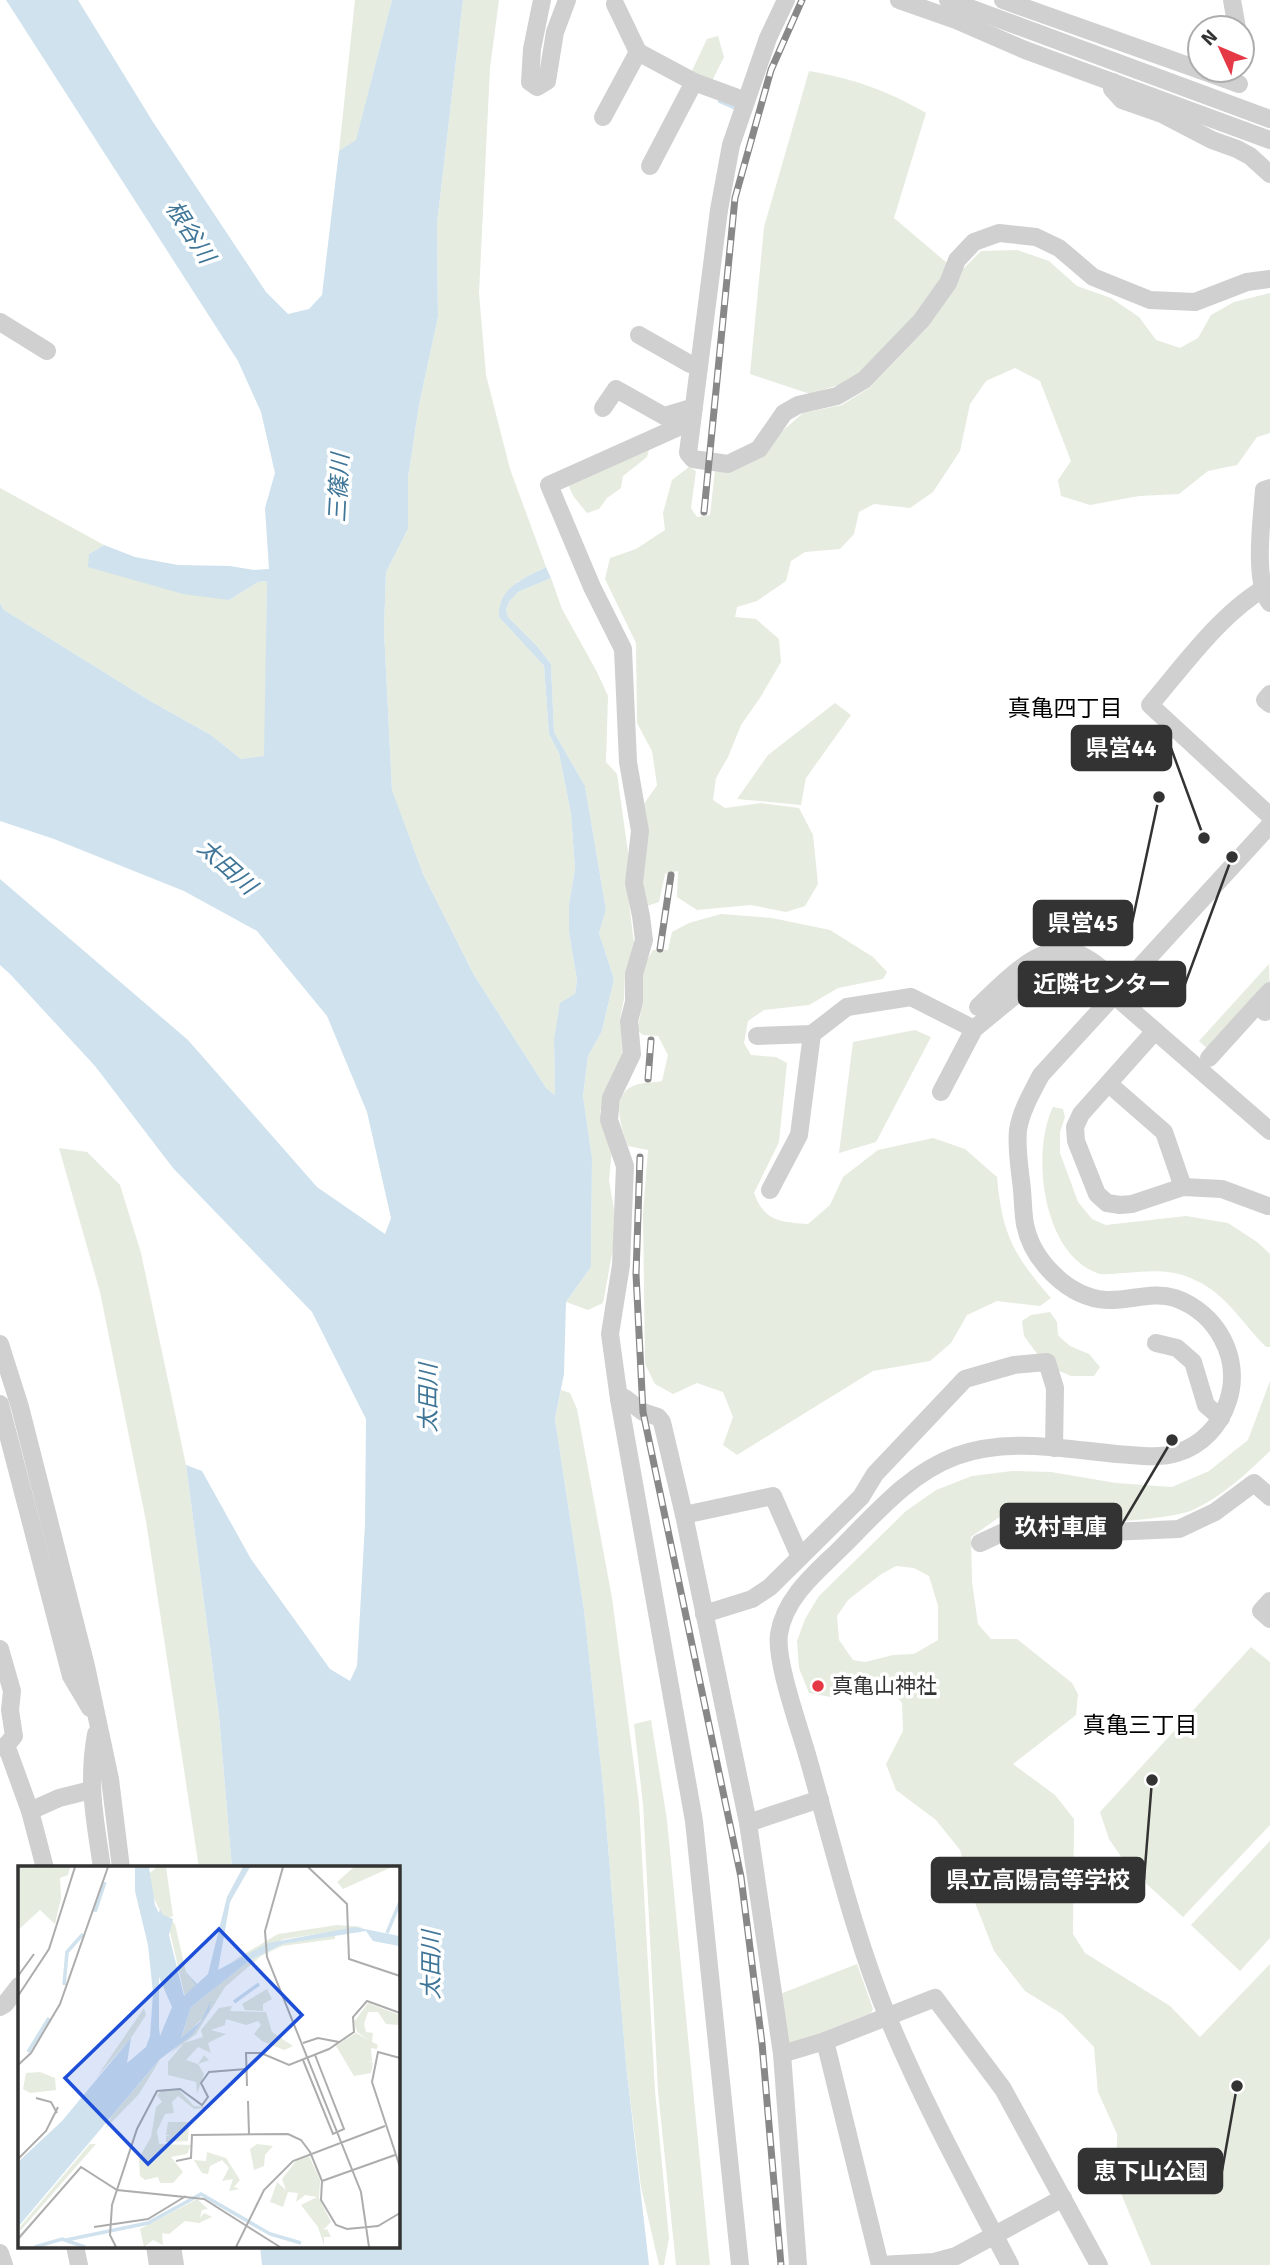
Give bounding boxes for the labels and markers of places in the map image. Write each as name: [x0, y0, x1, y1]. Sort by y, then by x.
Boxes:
callout: 県営44: [1072, 726, 1171, 770]
callout: 県営45: [1034, 901, 1132, 945]
callout: 近隣センター: [1019, 962, 1185, 1006]
callout: 玖村車庫: [1001, 1504, 1121, 1548]
place label: 真亀山神社: [832, 1673, 937, 1699]
marker: 真亀山神社: [810, 1678, 826, 1694]
callout: 県立高陽高等学校: [932, 1858, 1144, 1902]
callout: 恵下山公園: [1079, 2149, 1222, 2193]

